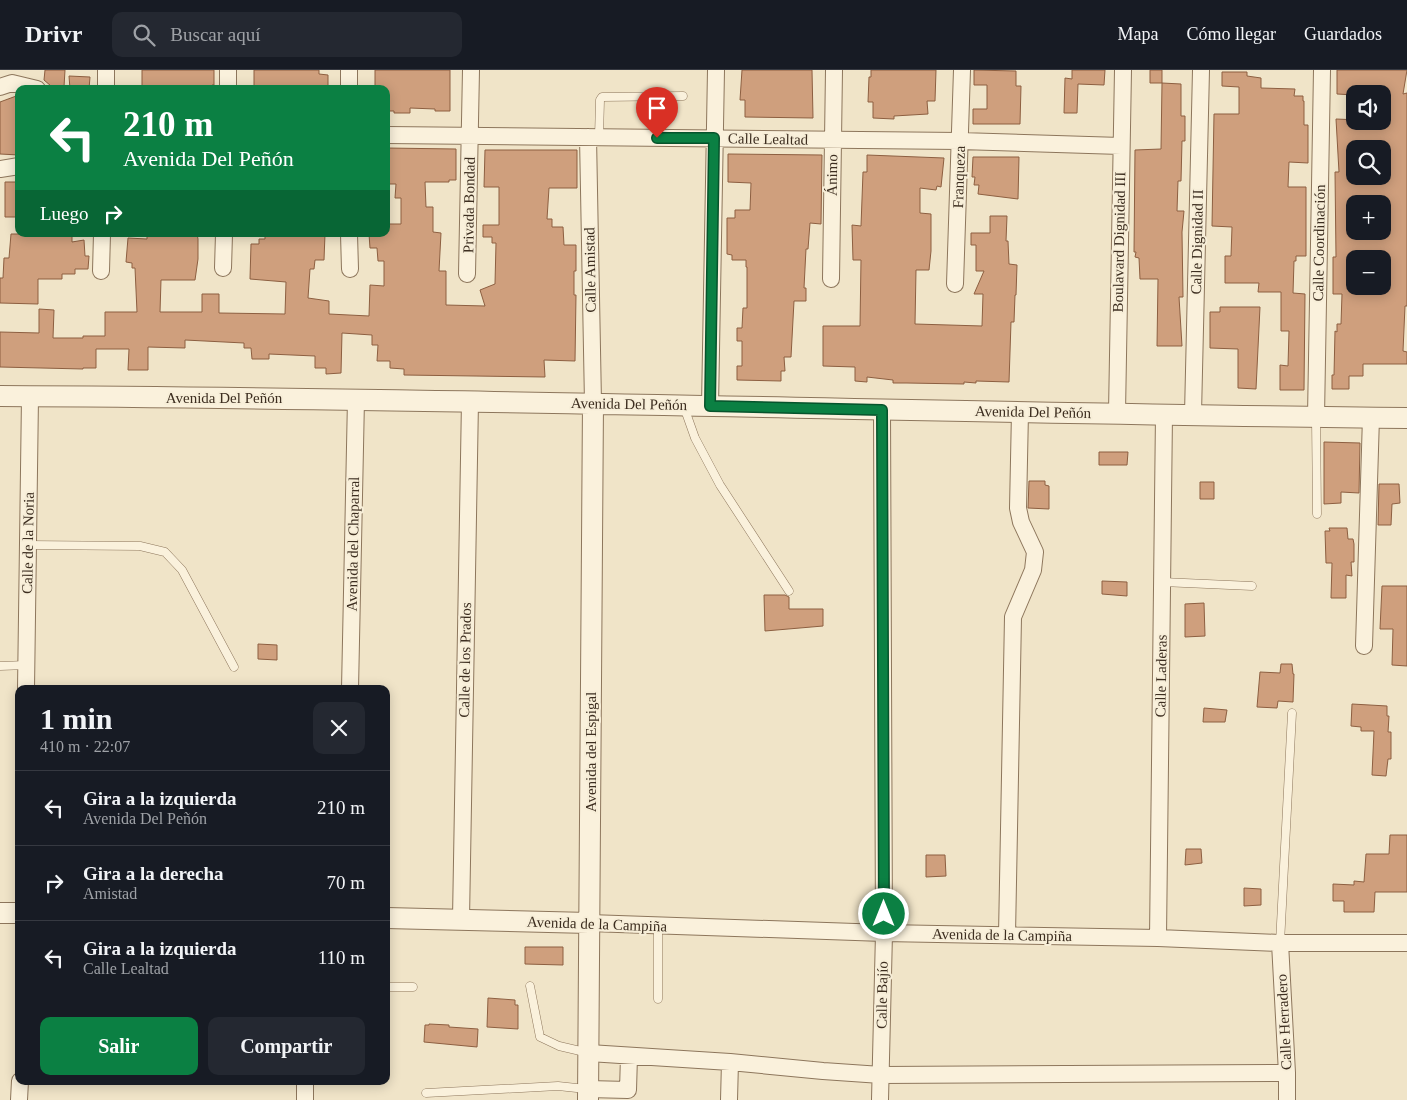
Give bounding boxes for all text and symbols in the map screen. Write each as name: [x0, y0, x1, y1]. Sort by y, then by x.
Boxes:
search box: [112, 12, 462, 57]
text: Drivr: [25, 21, 82, 47]
icon: search: [130, 21, 158, 49]
text: Buscar aquí: [170, 24, 261, 45]
text: Mapa: [1118, 24, 1159, 44]
text: Cómo llegar: [1187, 24, 1276, 44]
text: Guardados: [1304, 24, 1382, 44]
map controls: [1346, 85, 1391, 295]
button: sound: [1346, 85, 1391, 130]
pin: [636, 87, 678, 138]
icon: arrive: [643, 94, 671, 122]
icon: left: [40, 105, 105, 170]
text: 210 m: [123, 105, 213, 144]
street label: Calle Lealtad: [728, 130, 809, 148]
button: search: [1346, 140, 1391, 185]
street label: Franqueza: [950, 145, 968, 208]
text: Avenida Del Peñón: [123, 146, 294, 171]
street label: Ánimo: [824, 154, 840, 196]
street label: Privada Bondad: [460, 156, 478, 253]
street label: Boulavard Dignidad III: [1110, 171, 1128, 313]
street label: Calle Coordinación: [1310, 184, 1328, 302]
street label: Calle Dignidad II: [1188, 189, 1206, 295]
button: +: [1346, 195, 1391, 240]
icon: right: [99, 200, 127, 228]
text: Luego: [40, 203, 89, 224]
street label: Calle Amistad: [581, 227, 599, 313]
button: −: [1346, 250, 1391, 295]
street label: Avenida Del Peñón: [166, 390, 283, 406]
street label: Avenida Del Peñón: [571, 395, 688, 413]
street label: Avenida Del Peñón: [975, 403, 1092, 421]
street label: Avenida del Chaparral: [344, 477, 362, 611]
street label: Calle de la Noria: [19, 492, 37, 594]
street label: Calle de los Prados: [456, 602, 474, 718]
street label: Calle Laderas: [1152, 634, 1170, 718]
street label: Avenida del Espigal: [583, 692, 599, 812]
text: 1 min: [40, 702, 113, 735]
button: close: [313, 702, 365, 754]
text: 410 m · 22:07: [40, 738, 130, 755]
text: Gira a la izquierda: [83, 788, 237, 809]
icon: left: [40, 794, 68, 822]
text: 210 m: [317, 797, 365, 818]
text: Avenida Del Peñón: [83, 810, 207, 827]
text: Gira a la derecha: [83, 863, 224, 884]
icon: right: [40, 869, 68, 897]
text: 70 m: [326, 872, 365, 893]
text: Amistad: [83, 885, 137, 902]
position arrow: [857, 887, 909, 939]
street label: Avenida de la Campiña: [527, 914, 668, 934]
street label: Avenida de la Campiña: [932, 926, 1073, 944]
text: Gira a la izquierda: [83, 938, 237, 959]
icon: left: [40, 944, 68, 972]
text: 110 m: [318, 947, 365, 968]
text: Calle Lealtad: [83, 960, 169, 977]
street label: Calle Bajío: [873, 961, 891, 1029]
street label: Calle Herradero: [1273, 974, 1295, 1070]
button: Salir: [40, 1017, 198, 1075]
button: Compartir: [208, 1017, 365, 1075]

